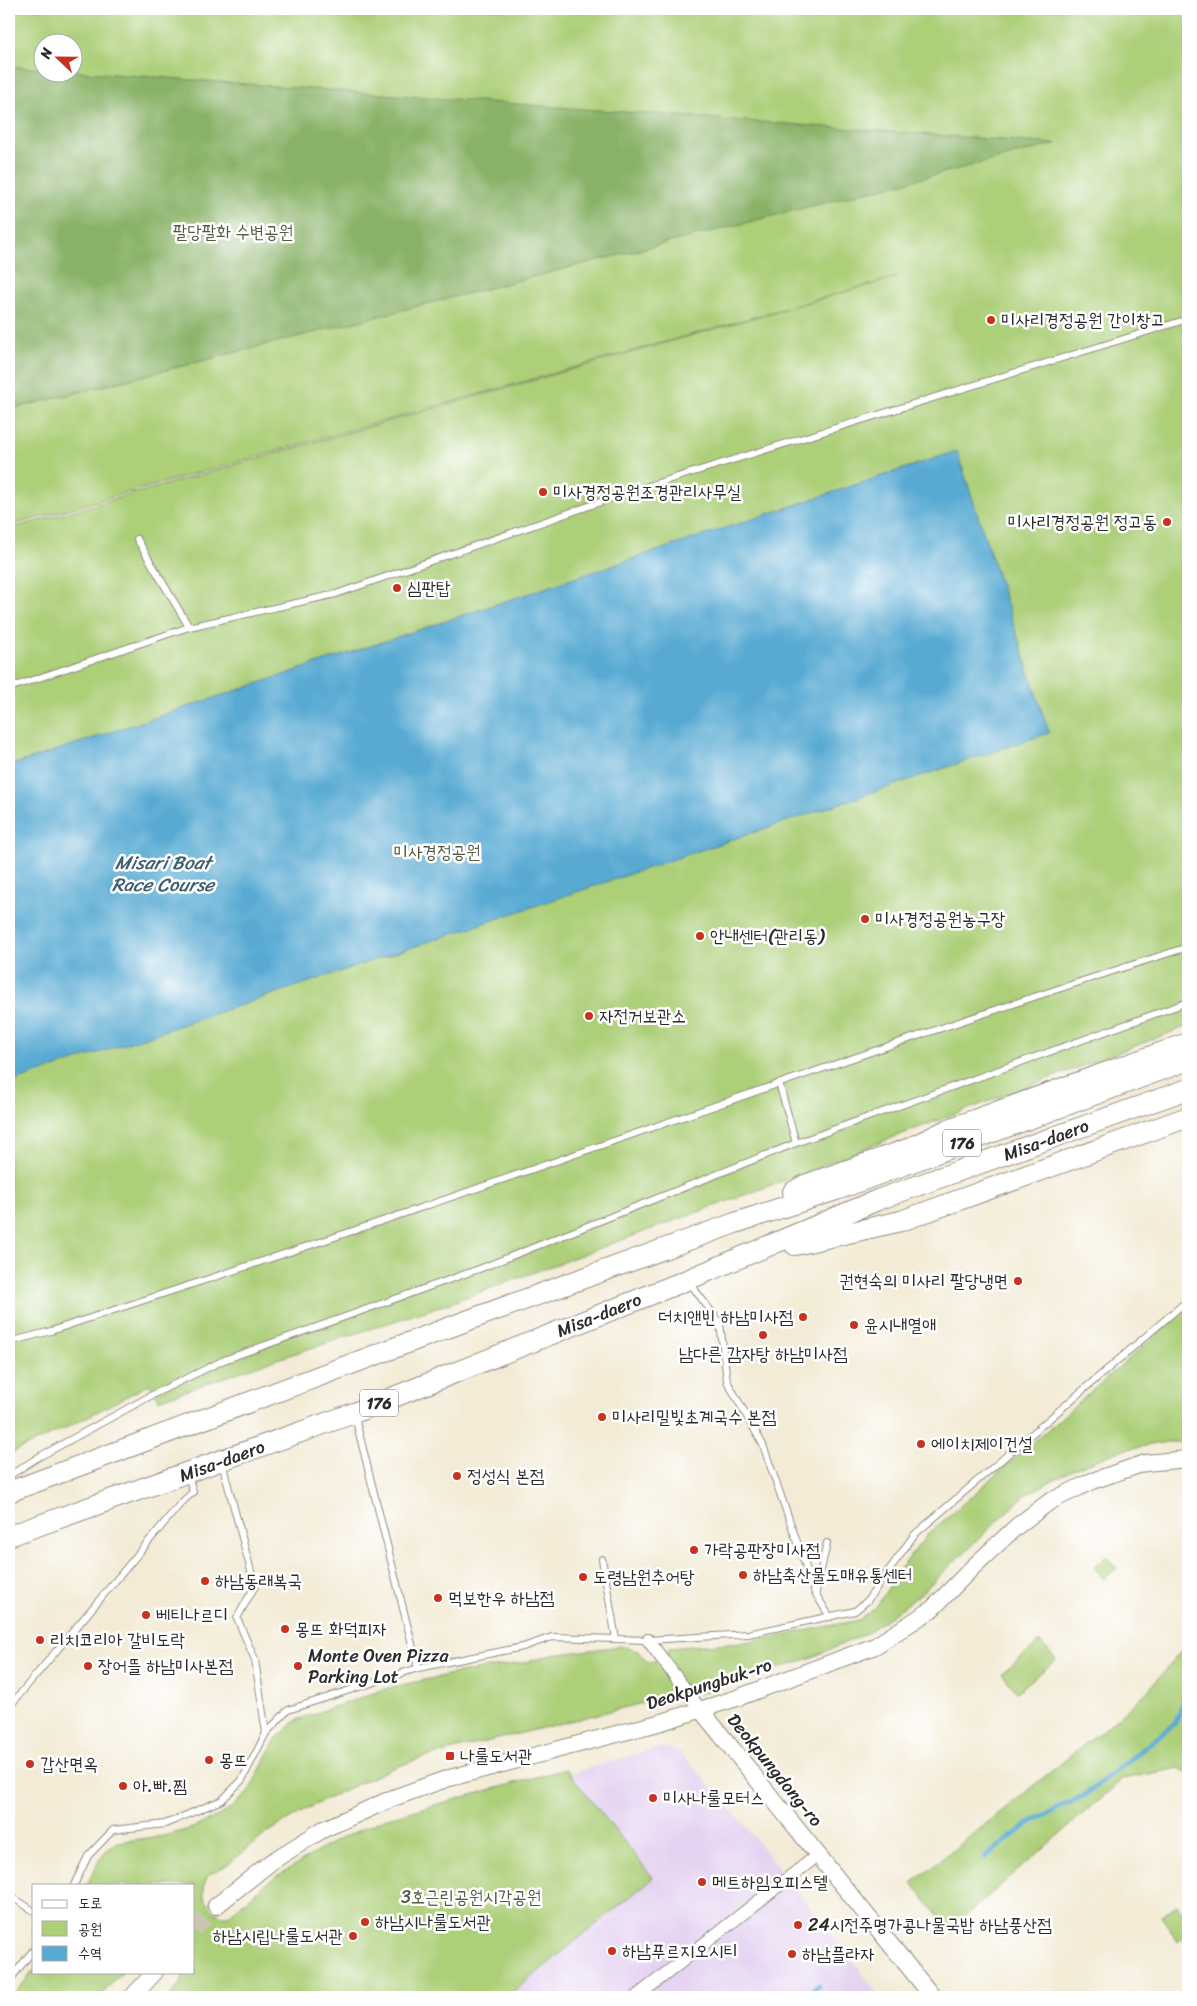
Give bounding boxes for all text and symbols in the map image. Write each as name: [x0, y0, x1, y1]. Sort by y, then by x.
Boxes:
north arrow: [32, 32, 82, 82]
text: N: [33, 44, 60, 63]
park label: 팔당팔화 수변공원: [173, 216, 293, 248]
place label: 미사리경정공원 간이창고: [1001, 304, 1165, 336]
marker: 미사리경정공원 간이창고: [985, 314, 997, 326]
place label: 미사경정공원조경관리사무실: [553, 476, 742, 508]
marker: 미사경정공원조경관리사무실: [537, 486, 549, 498]
place label: 미사리경정공원 정고동: [1007, 506, 1157, 538]
marker: 미사리경정공원 정고동: [1161, 516, 1173, 528]
place label: 심판탑: [407, 572, 451, 604]
marker: 심판탑: [391, 582, 403, 594]
park label: 미사경정공원: [394, 836, 480, 868]
water label: Misari Boat Race Course: [112, 846, 216, 901]
place label: 미사경정공원농구장: [875, 903, 1005, 935]
marker: 미사경정공원농구장: [859, 913, 871, 925]
place label: 안내센터(관리동): [710, 920, 826, 952]
marker: 안내센터(관리동): [694, 930, 706, 942]
place label: 자전거보관소: [599, 1000, 686, 1032]
marker: 자전거보관소: [583, 1010, 595, 1022]
street label: Misa-daero: [998, 1110, 1094, 1170]
road number: 176: [943, 1130, 981, 1156]
place label: 권현숙의 미사리 팔당냉면: [839, 1265, 1008, 1297]
marker: 권현숙의 미사리 팔당냉면: [1012, 1275, 1024, 1287]
street label: Misa-daero: [551, 1283, 647, 1347]
place label: 더치앤빈 하남미사점: [658, 1301, 794, 1333]
place label: 윤시내열애: [864, 1309, 936, 1341]
marker: 더치앤빈 하남미사점: [797, 1311, 809, 1323]
marker: 윤시내열애: [848, 1319, 860, 1331]
marker: 남다른 감자탕 하남미사점: [757, 1329, 769, 1341]
place label: 남다른 감자탕 하남미사점: [679, 1338, 848, 1370]
road number: 176: [360, 1390, 398, 1416]
place label: 미사리밀빛초계국수 본점: [612, 1401, 777, 1433]
marker: 미사리밀빛초계국수 본점: [596, 1411, 608, 1423]
place label: 에이치제이건설: [931, 1428, 1033, 1460]
street label: Misa-daero: [174, 1431, 270, 1491]
marker: 에이치제이건설: [915, 1438, 927, 1450]
place label: 정성식 본점: [467, 1460, 545, 1492]
marker: 정성식 본점: [451, 1470, 463, 1482]
place label: 가락공판장미사점: [704, 1534, 820, 1566]
marker: 가락공판장미사점: [688, 1544, 700, 1556]
place label: 하남축산물도매유통센터: [753, 1559, 912, 1591]
place label: 도령남원추어탕: [593, 1561, 695, 1593]
place label: 하남동래복국: [215, 1565, 302, 1597]
marker: 하남축산물도매유통센터: [737, 1569, 749, 1581]
marker: 도령남원추어탕: [577, 1571, 589, 1583]
marker: 하남동래복국: [199, 1575, 211, 1587]
place label: 먹보한우 하남점: [448, 1582, 555, 1614]
marker: 먹보한우 하남점: [432, 1592, 444, 1604]
place label: 베티나르디: [156, 1599, 228, 1631]
marker: 베티나르디: [140, 1609, 152, 1621]
place label: 몽뜨 화덕피자: [295, 1613, 387, 1645]
marker: 몽뜨 화덕피자: [279, 1623, 291, 1635]
place label: 리치코리아 갈비도락: [50, 1624, 186, 1656]
marker: 리치코리아 갈비도락: [34, 1634, 46, 1646]
place label: Monte Oven Pizza Parking Lot: [308, 1640, 449, 1693]
street label: Deokpungbuk-ro: [642, 1649, 776, 1719]
place label: 장어뜰 하남미사본점: [98, 1650, 234, 1682]
marker: 장어뜰 하남미사본점: [82, 1660, 94, 1672]
marker: Monte Oven Pizza Parking Lot: [292, 1660, 304, 1672]
street label: Deokpungdong-ro: [719, 1706, 831, 1834]
place label: 나룰도서관: [460, 1740, 532, 1772]
place label: 몽뜨: [219, 1744, 248, 1776]
place label: 갑산면옥: [40, 1748, 98, 1780]
marker: 나룰도서관: [444, 1750, 456, 1762]
marker: 몽뜨: [203, 1754, 215, 1766]
marker: 갑산면옥: [24, 1758, 36, 1770]
place label: 아.빠.찜: [133, 1770, 187, 1802]
marker: 아.빠.찜: [117, 1780, 129, 1792]
place label: 미사나룰모터스: [663, 1782, 764, 1814]
marker: 미사나룰모터스: [647, 1792, 659, 1804]
place label: 메트하임오피스텔: [712, 1866, 828, 1898]
marker: 메트하임오피스텔: [696, 1876, 708, 1888]
park label: 3호근린공원시각공원: [401, 1881, 541, 1913]
legend: [32, 1884, 195, 1974]
text: 도로: [78, 1890, 102, 1916]
place label: 하남시나룰도서관: [375, 1906, 491, 1938]
place label: 24시전주명가콩나물국밥 하남풍산점: [808, 1909, 1052, 1941]
text: 공원: [78, 1916, 102, 1942]
marker: 하남시나룰도서관: [359, 1916, 371, 1928]
marker: 24시전주명가콩나물국밥 하남풍산점: [792, 1919, 804, 1931]
place label: 하남시립나룰도서관: [213, 1920, 343, 1952]
marker: 하남시립나룰도서관: [347, 1930, 359, 1942]
place label: 하남푸르지오시티: [622, 1935, 738, 1967]
place label: 하남플라자: [802, 1938, 875, 1970]
text: 수역: [78, 1940, 102, 1966]
marker: 하남푸르지오시티: [606, 1945, 618, 1957]
marker: 하남플라자: [786, 1948, 798, 1960]

